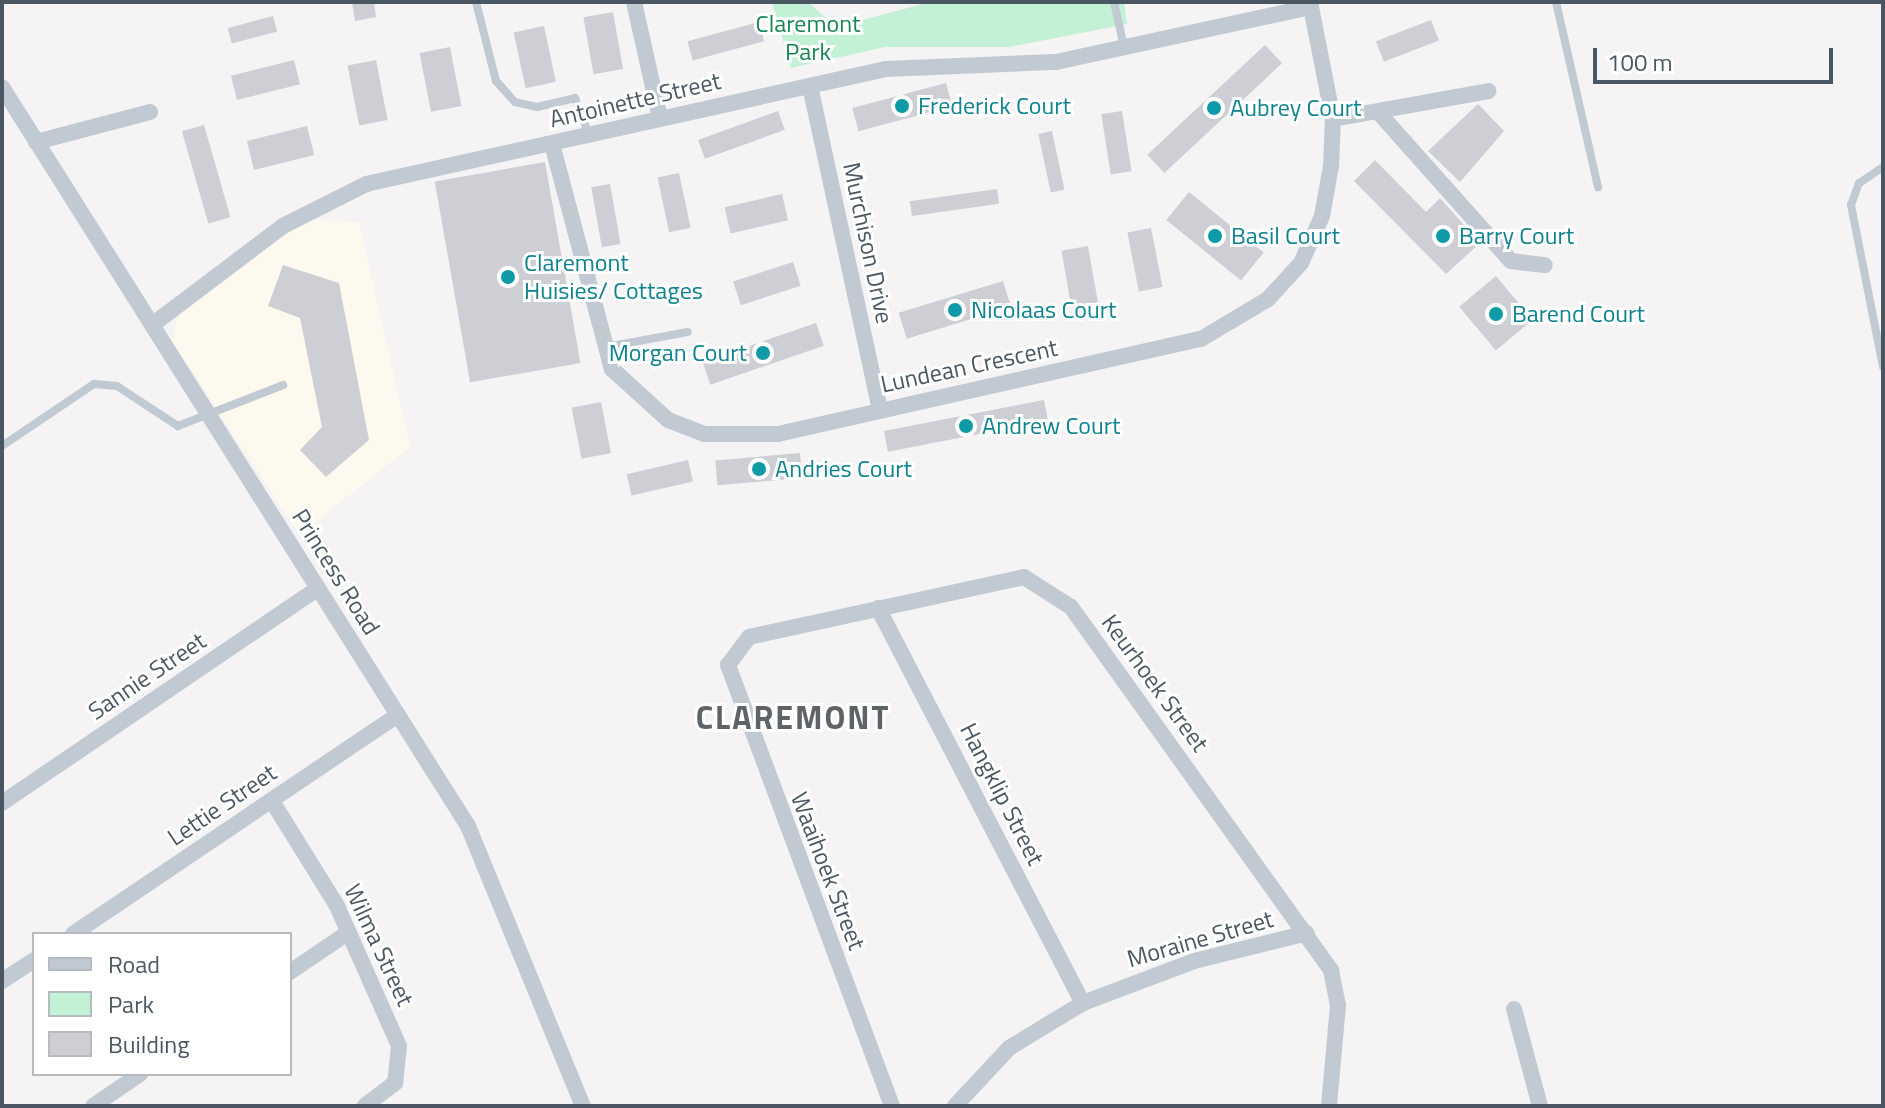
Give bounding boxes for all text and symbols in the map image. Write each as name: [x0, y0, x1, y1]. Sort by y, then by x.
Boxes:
park label: Claremont Park: [756, 10, 860, 66]
scale bar: [1597, 32, 1837, 82]
text: 100 m: [1607, 44, 1673, 80]
street label: Antoinette Street: [547, 66, 723, 134]
place label: Frederick Court: [918, 92, 1071, 120]
place label: Aubrey Court: [1230, 94, 1361, 122]
marker: Frederick Court: [893, 97, 911, 115]
marker: Aubrey Court: [1205, 99, 1223, 117]
street label: Murchison Drive: [837, 160, 899, 326]
place label: Basil Court: [1231, 222, 1340, 250]
place label: Barry Court: [1459, 222, 1574, 250]
marker: Basil Court: [1206, 227, 1224, 245]
marker: Barry Court: [1434, 227, 1452, 245]
place label: Claremont Huisies/ Cottages: [524, 249, 703, 305]
marker: Claremont Huisies/ Cottages: [499, 268, 517, 286]
place label: Nicolaas Court: [971, 296, 1116, 324]
place label: Barend Court: [1512, 300, 1645, 328]
marker: Nicolaas Court: [946, 301, 964, 319]
marker: Barend Court: [1487, 305, 1505, 323]
street label: Lundean Crescent: [878, 333, 1060, 399]
place label: Morgan Court: [609, 339, 747, 367]
marker: Morgan Court: [754, 344, 772, 362]
place label: Andrew Court: [982, 412, 1120, 440]
marker: Andrew Court: [957, 417, 975, 435]
place label: Andries Court: [775, 455, 912, 483]
marker: Andries Court: [750, 460, 768, 478]
street label: Princess Road: [286, 504, 386, 640]
street label: Keurhoek Street: [1096, 609, 1214, 757]
street label: Sannie Street: [83, 626, 211, 726]
district label: CLAREMONT: [696, 698, 890, 736]
street label: Hangklip Street: [954, 718, 1050, 870]
street label: Lettie Street: [162, 758, 282, 852]
street label: Waaihoek Street: [785, 788, 871, 954]
street label: Wilma Street: [338, 879, 420, 1011]
street label: Moraine Street: [1124, 904, 1276, 974]
legend: [32, 932, 292, 1076]
text: Road: [108, 946, 160, 982]
text: Park: [108, 986, 154, 1022]
text: Building: [108, 1026, 190, 1062]

